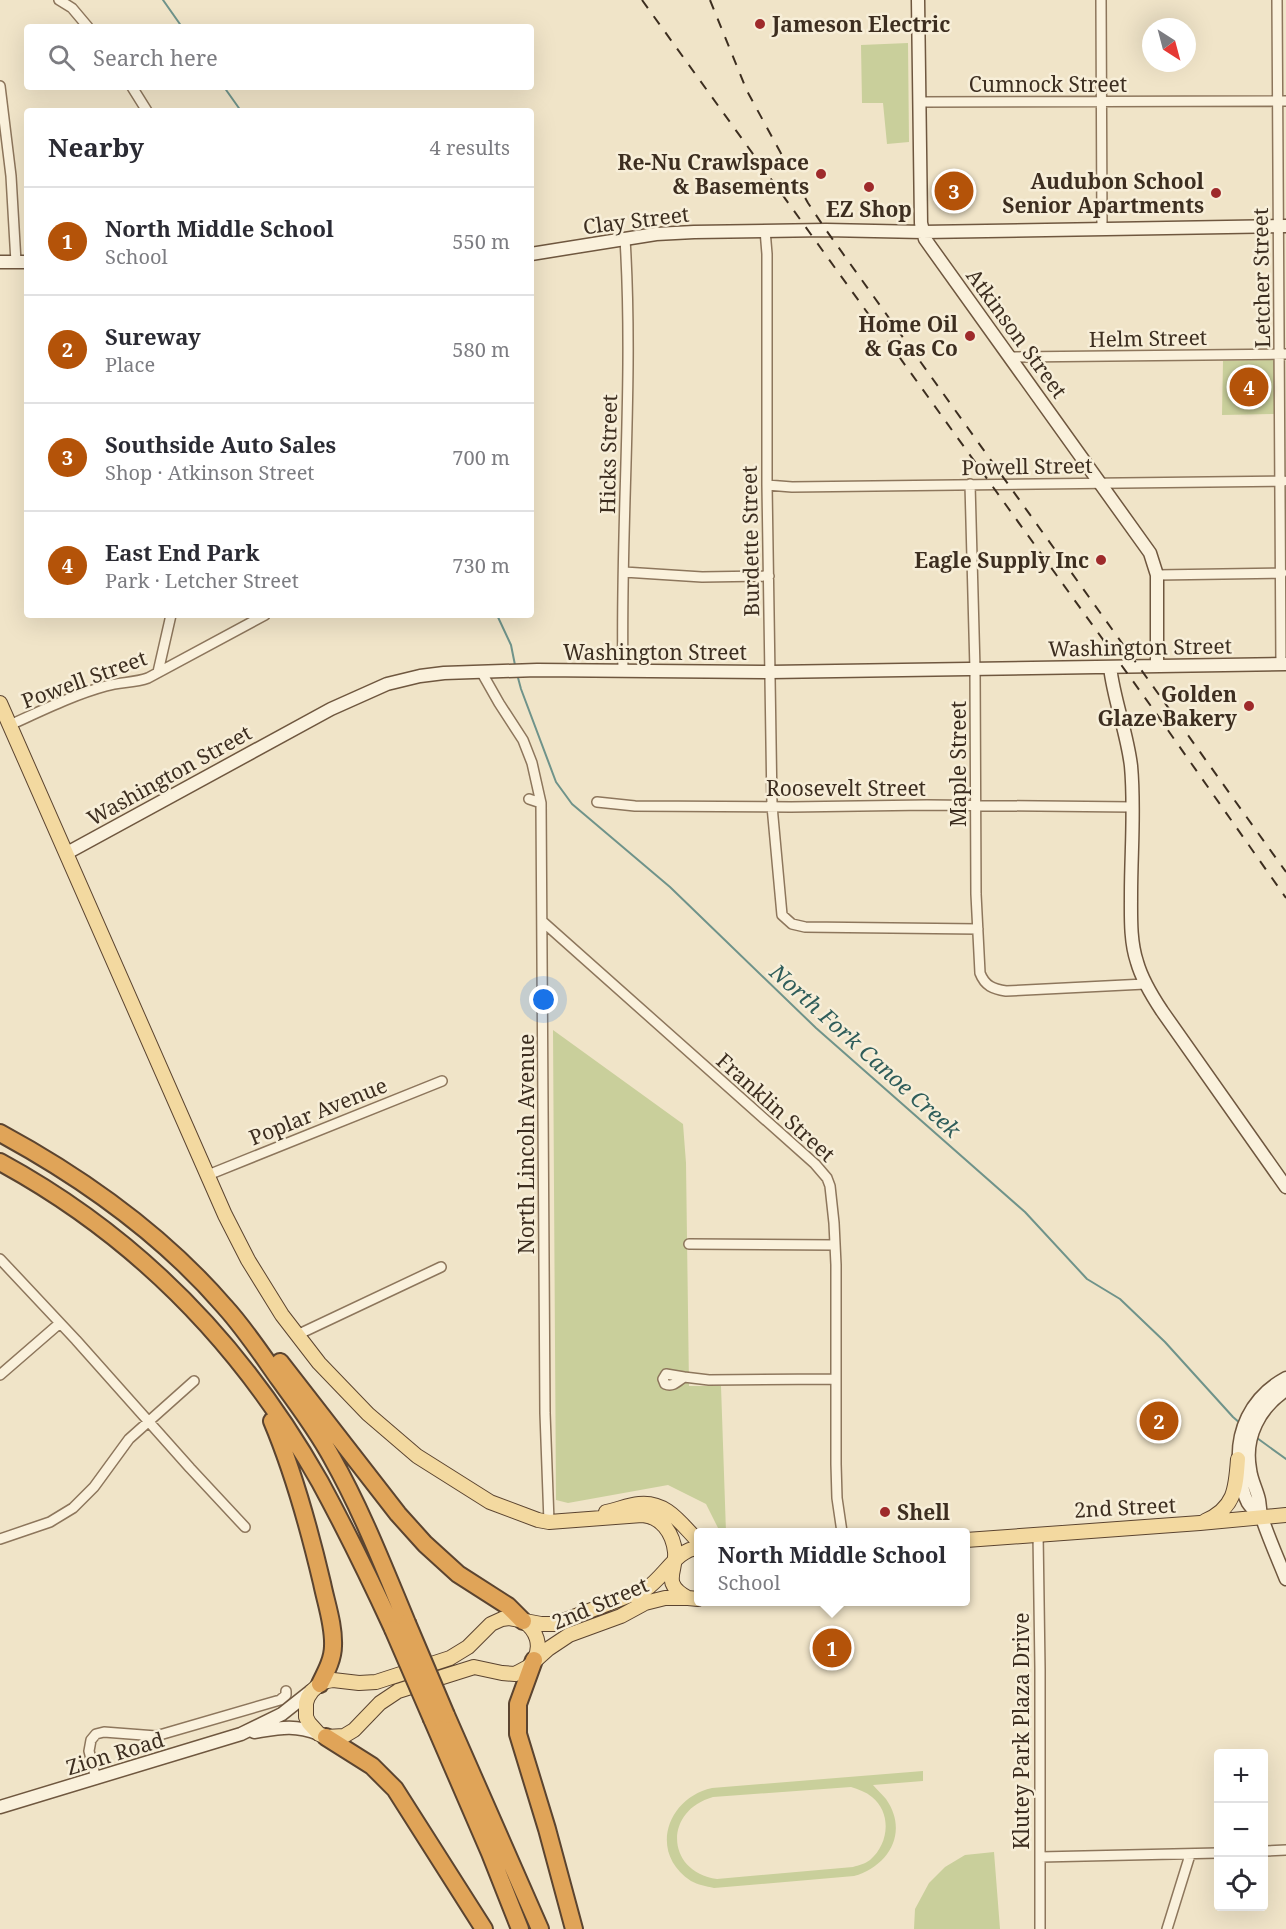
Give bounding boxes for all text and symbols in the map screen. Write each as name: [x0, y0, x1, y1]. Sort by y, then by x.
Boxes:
place label: Jameson Electric: [771, 10, 950, 38]
marker: Jameson Electric: [753, 17, 767, 31]
north arrow: [1142, 18, 1196, 72]
search box: [24, 24, 534, 90]
icon: search: [45, 41, 78, 74]
text: Search here: [93, 42, 218, 72]
street label: Cumnock Street: [969, 70, 1127, 98]
text: Nearby: [48, 129, 144, 165]
text: 4 results: [430, 134, 510, 161]
place label: Re-Nu Crawlspace & Basements: [618, 148, 809, 200]
marker: Re-Nu Crawlspace & Basements: [814, 167, 828, 181]
place label: Audubon School Senior Apartments: [1002, 167, 1205, 219]
pin: 3: [934, 168, 974, 213]
marker: EZ Shop: [862, 180, 876, 194]
marker: Audubon School Senior Apartments: [1209, 186, 1223, 200]
place label: EZ Shop: [826, 195, 912, 223]
street label: Clay Street: [581, 200, 691, 240]
street label: Letcher Street: [1246, 207, 1276, 349]
text: North Middle School: [105, 213, 334, 243]
text: 1: [62, 228, 73, 255]
text: 550 m: [452, 228, 510, 255]
text: School: [105, 243, 168, 270]
street label: Atkinson Street: [960, 263, 1074, 403]
place label: Home Oil & Gas Co: [858, 310, 959, 362]
text: Sureway: [105, 321, 201, 351]
street label: Helm Street: [1089, 323, 1207, 353]
marker: Home Oil & Gas Co: [963, 329, 977, 343]
text: 2: [62, 336, 73, 363]
text: 580 m: [452, 336, 510, 363]
text: Place: [105, 351, 155, 378]
pin: 4: [1230, 364, 1268, 410]
street label: Hicks Street: [593, 394, 623, 514]
text: Southside Auto Sales: [105, 429, 336, 459]
text: 3: [62, 444, 73, 471]
text: 700 m: [452, 444, 510, 471]
street label: Powell Street: [961, 451, 1093, 481]
text: Shop · Atkinson Street: [105, 459, 314, 486]
street label: Burdette Street: [735, 465, 765, 617]
text: East End Park: [105, 537, 260, 567]
place label: Eagle Supply Inc: [914, 546, 1089, 574]
text: 4: [62, 552, 73, 579]
text: 730 m: [452, 552, 510, 579]
marker: Eagle Supply Inc: [1094, 553, 1108, 567]
text: Park · Letcher Street: [105, 567, 299, 594]
street label: Washington Street: [1048, 631, 1232, 663]
street label: Washington Street: [563, 638, 747, 666]
street label: Powell Street: [18, 643, 150, 715]
place label: Golden Glaze Bakery: [1097, 680, 1238, 732]
marker: Golden Glaze Bakery: [1242, 699, 1256, 713]
street label: Maple Street: [944, 701, 972, 827]
street label: Washington Street: [82, 718, 256, 832]
street label: Roosevelt Street: [766, 774, 926, 802]
water label: North Fork Canoe Creek: [764, 956, 969, 1145]
your location: [529, 985, 558, 1014]
street label: North Lincoln Avenue: [512, 1034, 540, 1254]
street label: Franklin Street: [711, 1046, 841, 1168]
street label: Poplar Avenue: [245, 1071, 391, 1151]
pin: 2: [1140, 1398, 1178, 1444]
street label: 2nd Street: [1073, 1490, 1177, 1524]
place label: Shell: [897, 1498, 951, 1526]
marker: Shell: [878, 1505, 892, 1519]
popup: [694, 1528, 970, 1606]
text: North Middle School: [718, 1539, 946, 1569]
text: School: [718, 1569, 780, 1596]
street label: 2nd Street: [547, 1570, 653, 1636]
street label: Klutey Park Plaza Drive: [1007, 1613, 1035, 1849]
pin: 1: [812, 1626, 852, 1670]
street label: Zion Road: [63, 1725, 167, 1781]
map controls: [1214, 1749, 1268, 1911]
button: +: [1214, 1749, 1268, 1803]
button: −: [1214, 1803, 1268, 1857]
button: locate: [1214, 1857, 1268, 1911]

